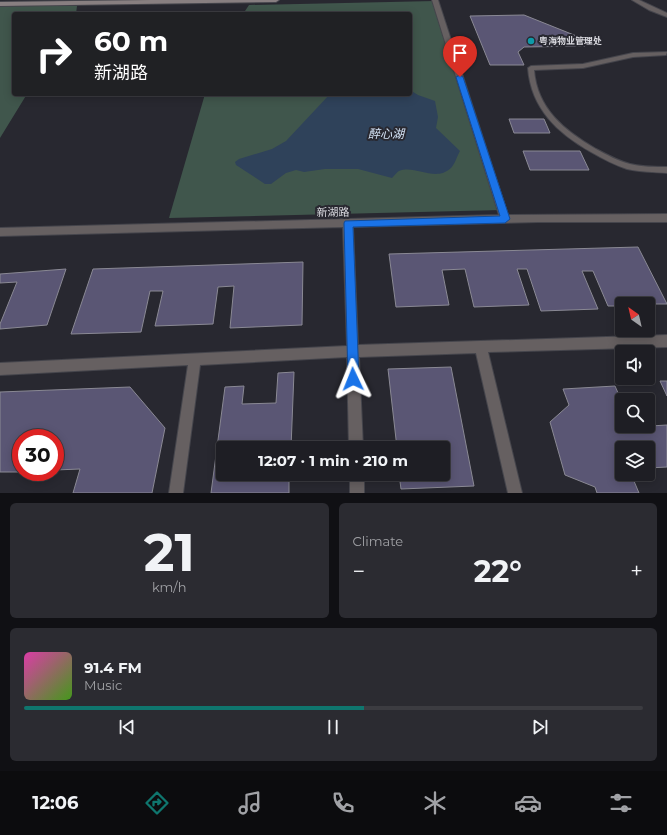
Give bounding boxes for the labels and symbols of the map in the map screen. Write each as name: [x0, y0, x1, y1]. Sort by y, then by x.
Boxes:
place label: 粤海物业管理处: [539, 35, 602, 46]
pin: [443, 36, 477, 77]
marker: 粤海物业管理处: [526, 36, 536, 46]
water label: 醉心湖: [368, 126, 406, 141]
street label: 新湖路: [316, 205, 350, 219]
north arrow: [615, 297, 655, 337]
position arrow: [332, 358, 374, 400]
speed limit sign: 30: [12, 429, 64, 481]

